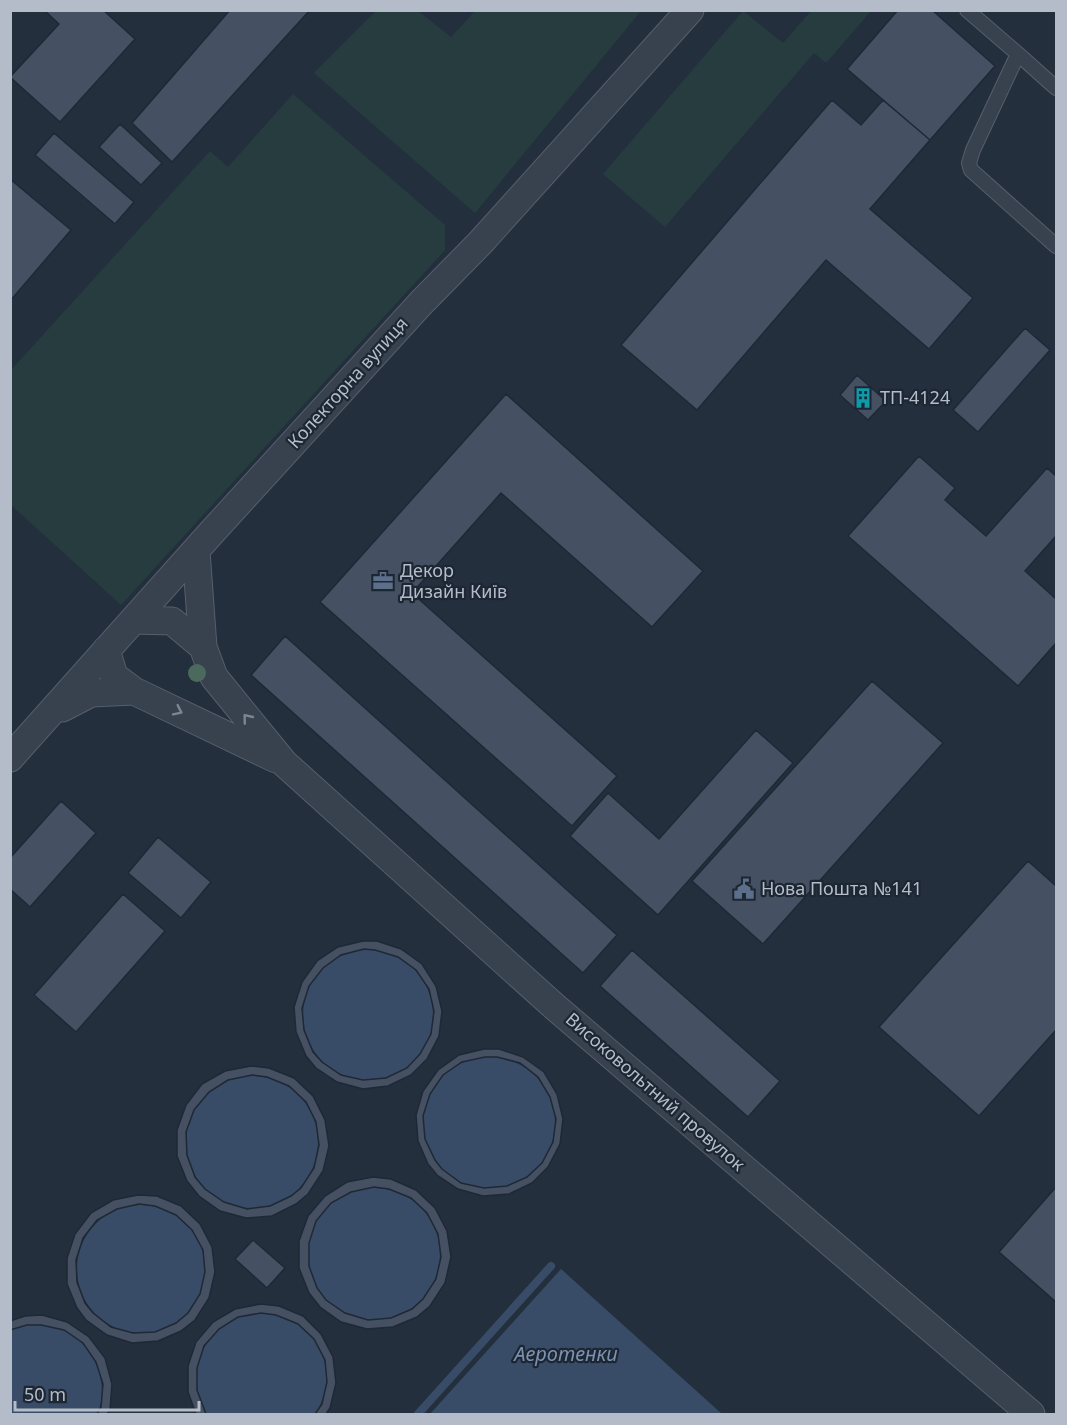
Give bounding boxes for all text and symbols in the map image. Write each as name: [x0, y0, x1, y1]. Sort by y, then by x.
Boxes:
street label: Колекторна вулиця: [282, 312, 413, 453]
place label: ТП-4124: [880, 385, 950, 409]
building icon: ТП-4124: [851, 386, 875, 410]
place label: Декор Дизайн Київ: [400, 558, 507, 603]
office icon: Декор Дизайн Київ: [371, 569, 395, 593]
one-way arrow: [172, 704, 183, 716]
one-way arrow: [243, 714, 254, 725]
place label: Нова Пошта №141: [761, 876, 922, 900]
public building icon: Нова Пошта №141: [732, 877, 756, 901]
street label: Високовольтний провулок: [561, 1007, 751, 1176]
water label: Аеротенки: [512, 1340, 618, 1367]
scale bar: [15, 1374, 200, 1412]
text: 50 m: [24, 1382, 66, 1406]

